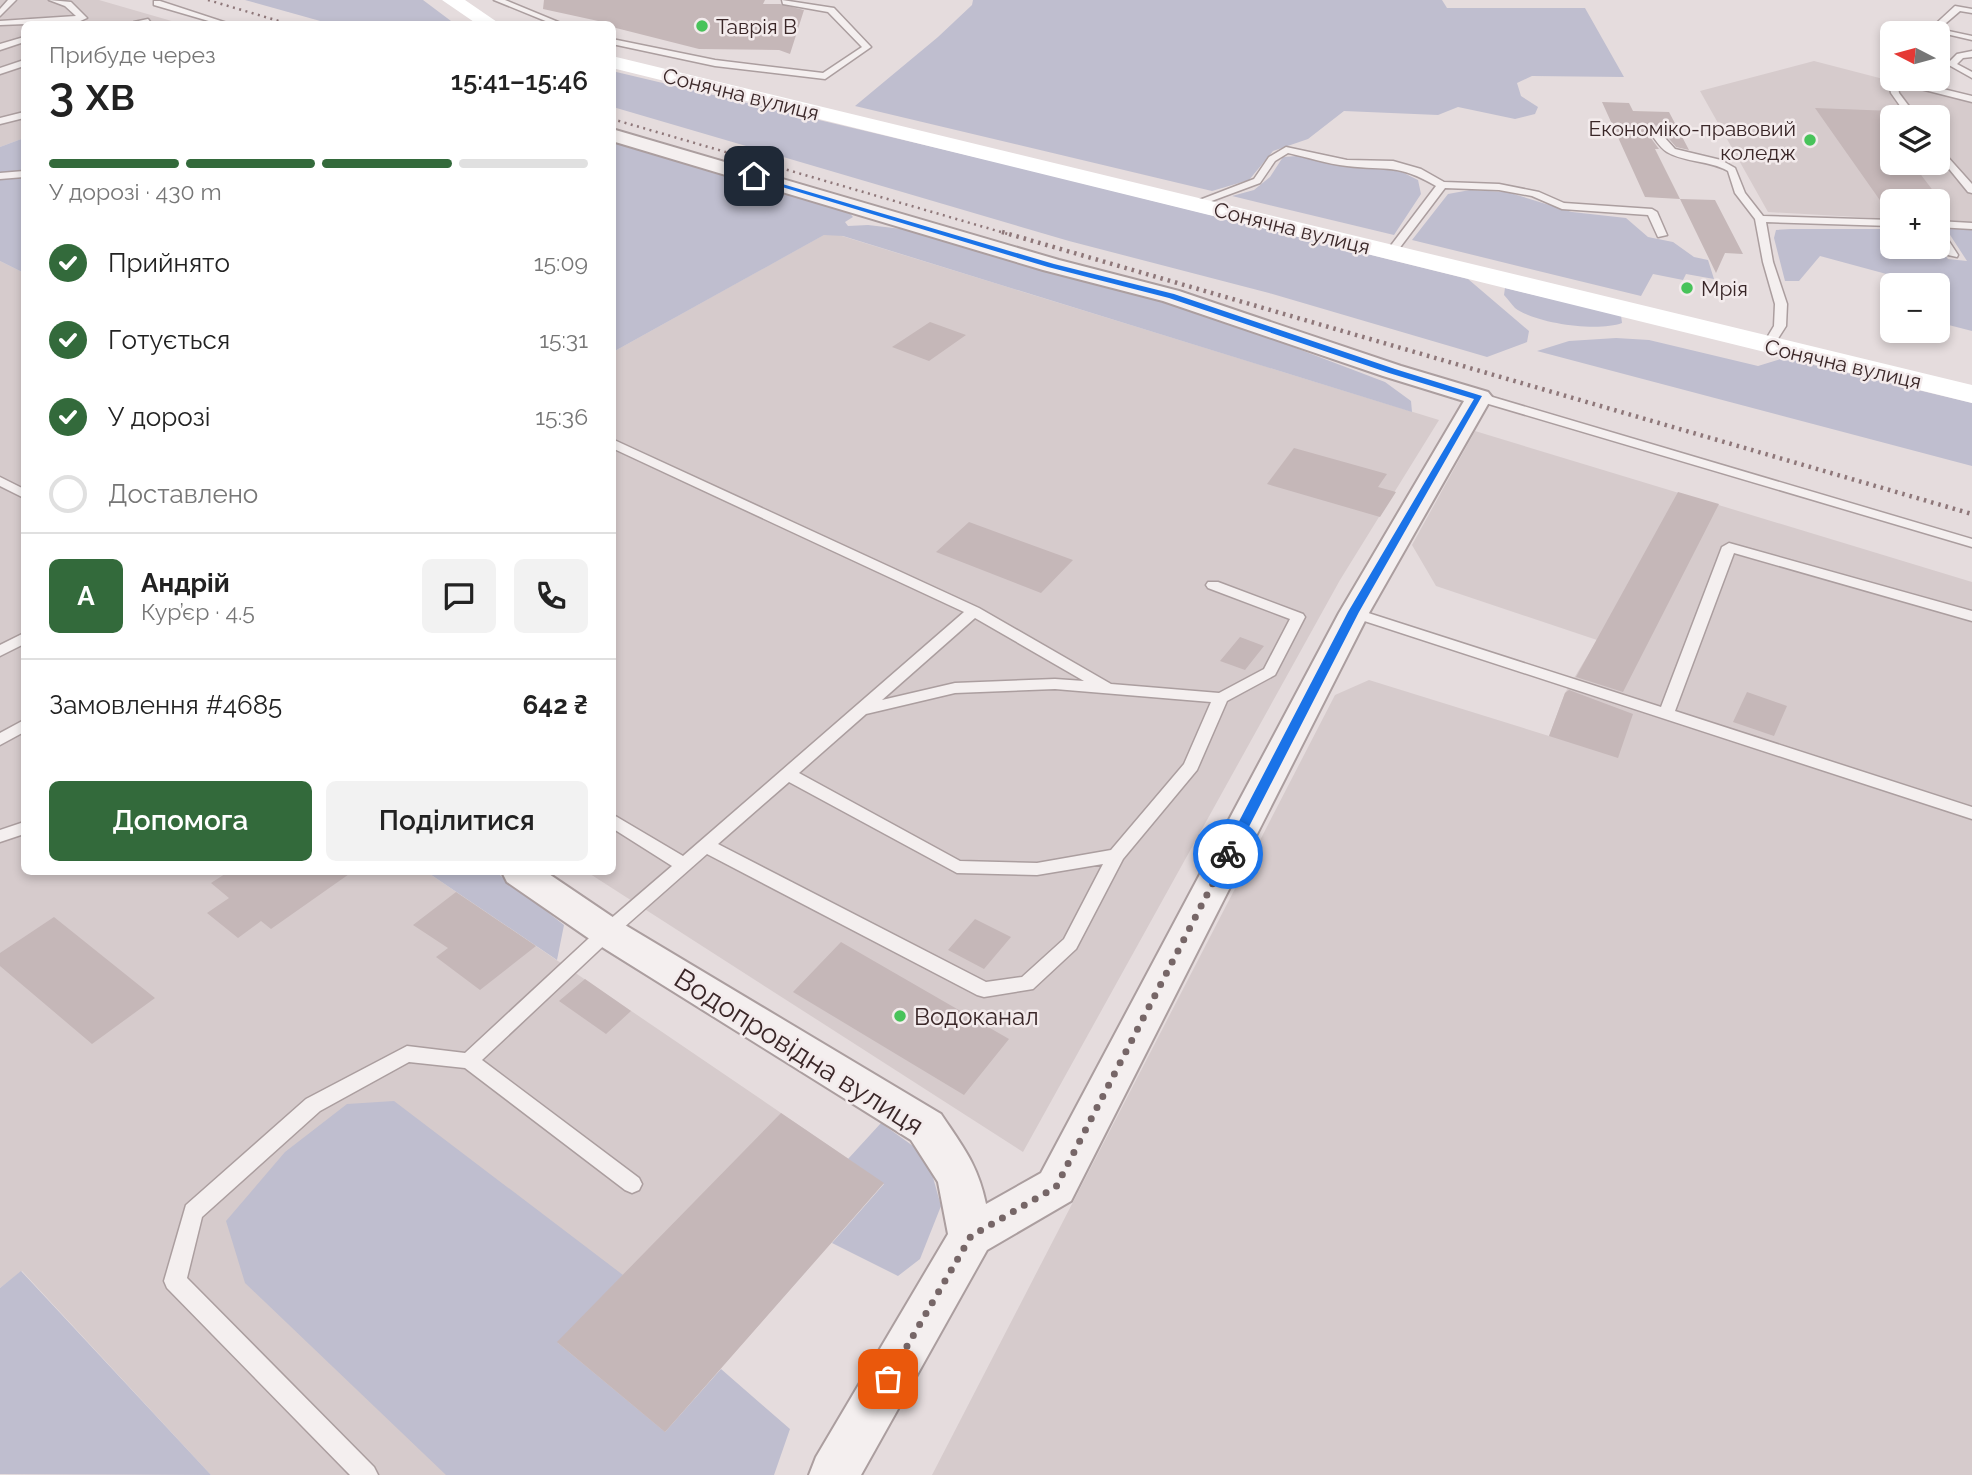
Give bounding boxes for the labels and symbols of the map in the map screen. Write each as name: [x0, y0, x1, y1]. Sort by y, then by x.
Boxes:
place label: Таврія В: [716, 14, 797, 39]
marker: Таврія В: [694, 18, 710, 34]
north arrow: [1880, 21, 1950, 91]
street label: Сонячна вулиця: [660, 63, 822, 125]
place label: Економіко-правовий коледж: [1588, 116, 1796, 165]
marker: Економіко-правовий коледж: [1802, 132, 1818, 148]
pin: [724, 146, 784, 206]
street label: Сонячна вулиця: [1211, 197, 1373, 259]
place label: Мрія: [1701, 276, 1748, 301]
marker: Мрія: [1679, 280, 1695, 296]
street label: Сонячна вулиця: [1762, 334, 1924, 394]
courier: [1193, 819, 1263, 889]
street label: Водопровідна вулиця: [668, 962, 930, 1142]
place label: Водоканал: [914, 1002, 1039, 1031]
marker: Водоканал: [892, 1008, 908, 1024]
pin: [858, 1349, 918, 1409]

